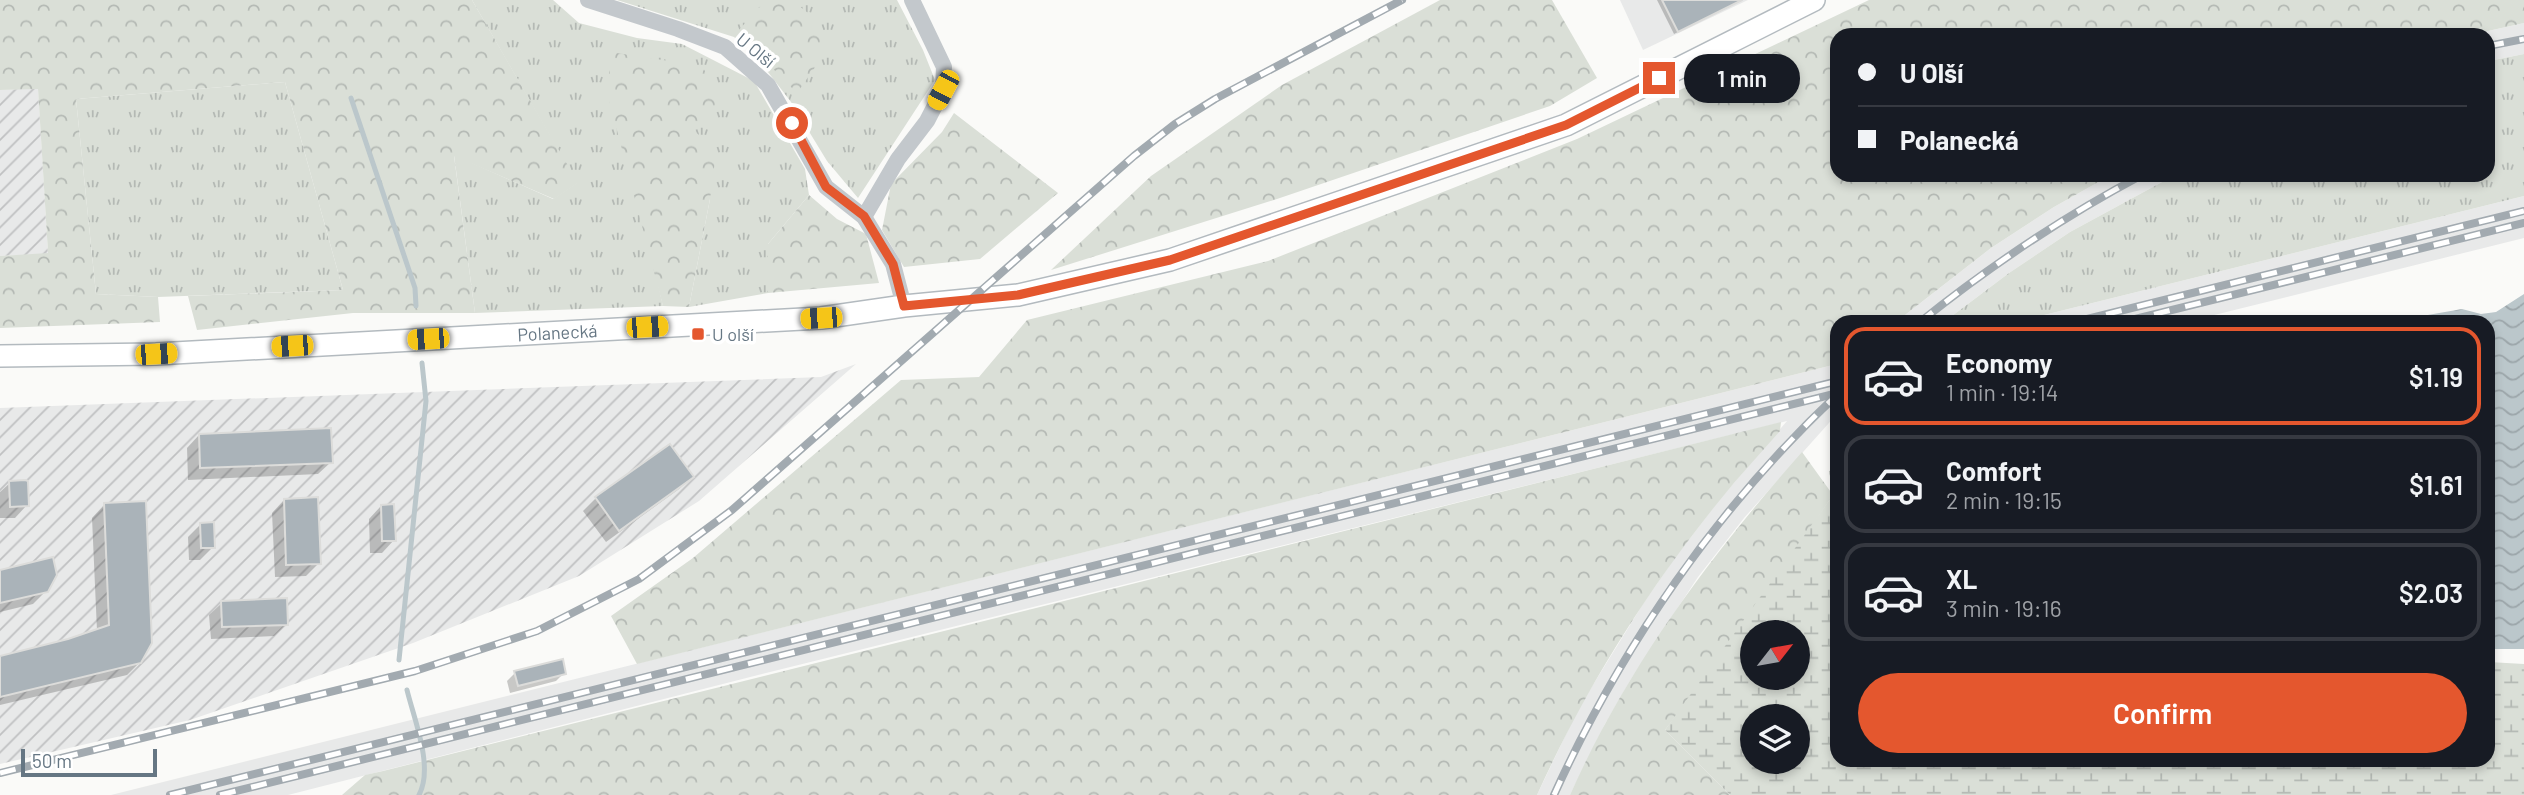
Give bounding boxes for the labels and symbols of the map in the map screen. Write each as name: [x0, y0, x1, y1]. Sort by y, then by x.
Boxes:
street label: U Olší: [732, 28, 780, 72]
callout: 1 min: [1684, 54, 1799, 102]
route end: [1643, 62, 1675, 94]
car: [924, 67, 963, 113]
route start: [776, 107, 808, 139]
car: [800, 306, 843, 330]
car: [626, 315, 669, 339]
street label: Polanecká: [517, 319, 598, 345]
place label: U olší: [712, 323, 754, 345]
marker: U olší: [690, 326, 706, 342]
car: [407, 327, 450, 351]
car: [271, 334, 314, 358]
car: [135, 342, 178, 366]
north arrow: [1740, 620, 1810, 690]
scale bar: [21, 746, 158, 778]

